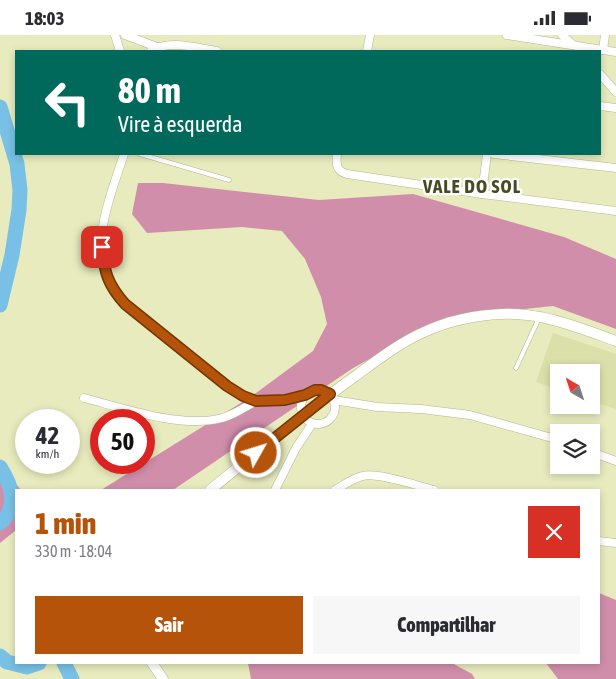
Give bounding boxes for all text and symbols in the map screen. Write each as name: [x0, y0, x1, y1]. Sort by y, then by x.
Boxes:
text: 18:03: [25, 7, 64, 29]
icon: left: [35, 70, 100, 135]
text: 80 m: [118, 70, 181, 110]
text: Vire à esquerda: [118, 111, 243, 137]
district label: VALE DO SOL: [422, 175, 521, 197]
pin: [81, 226, 123, 268]
icon: arrive: [88, 233, 116, 261]
north arrow: [550, 364, 600, 414]
map controls: [550, 364, 600, 474]
speed limit sign: 50: [90, 409, 155, 474]
text: 42: [36, 421, 59, 449]
button: layers: [550, 424, 600, 474]
position arrow: [229, 426, 281, 478]
text: km/h: [36, 447, 59, 461]
text: 1 min: [35, 506, 96, 540]
button: close: [528, 506, 580, 558]
text: 330 m · 18:04: [35, 542, 112, 560]
button: Sair: [35, 596, 303, 654]
button: Compartilhar: [313, 596, 580, 654]

